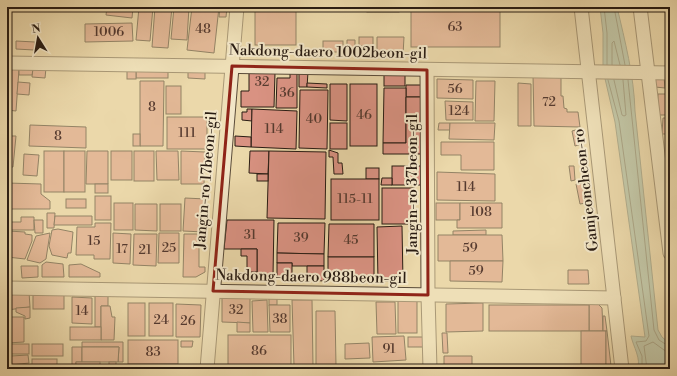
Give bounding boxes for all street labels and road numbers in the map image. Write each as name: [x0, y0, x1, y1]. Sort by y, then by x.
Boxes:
street label: Nakdong-daero 1002beon-gil: [229, 41, 428, 63]
street label: Jangin-ro 17beon-gil: [190, 110, 222, 251]
street label: Jangin-ro 37beon-gil: [403, 113, 422, 255]
street label: Gamjeoncheon-ro: [569, 127, 603, 253]
street label: Nakdong-daero 988beon-gil: [215, 266, 407, 288]

